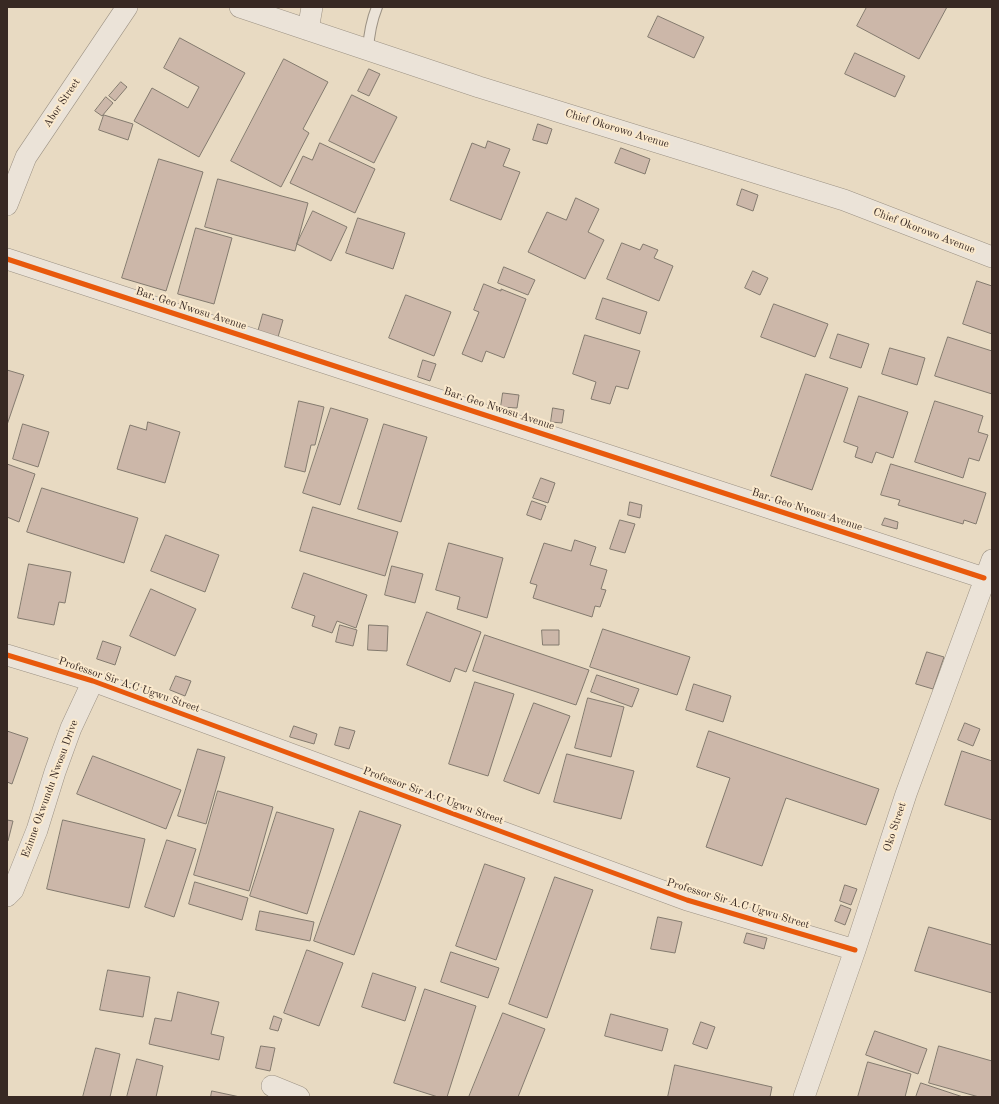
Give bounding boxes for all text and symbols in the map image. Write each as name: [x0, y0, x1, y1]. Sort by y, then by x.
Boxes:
street label: Abor Street: [41, 76, 83, 130]
street label: Chief Okorowo Avenue: [563, 107, 671, 151]
street label: Chief Okorowo Avenue: [871, 205, 977, 257]
street label: Bar. Geo Nwosu Avenue: [134, 285, 248, 333]
street label: Bar. Geo Nwosu Avenue: [442, 385, 556, 433]
street label: Bar. Geo Nwosu Avenue: [750, 486, 864, 534]
street label: Professor Sir A.C Ugwu Street: [57, 655, 201, 715]
street label: Ezinne Okwundu Nwosu Drive: [19, 718, 81, 860]
street label: Professor Sir A.C Ugwu Street: [361, 764, 505, 828]
street label: Oko Street: [881, 801, 909, 853]
street label: Professor Sir A.C Ugwu Street: [665, 876, 811, 932]

